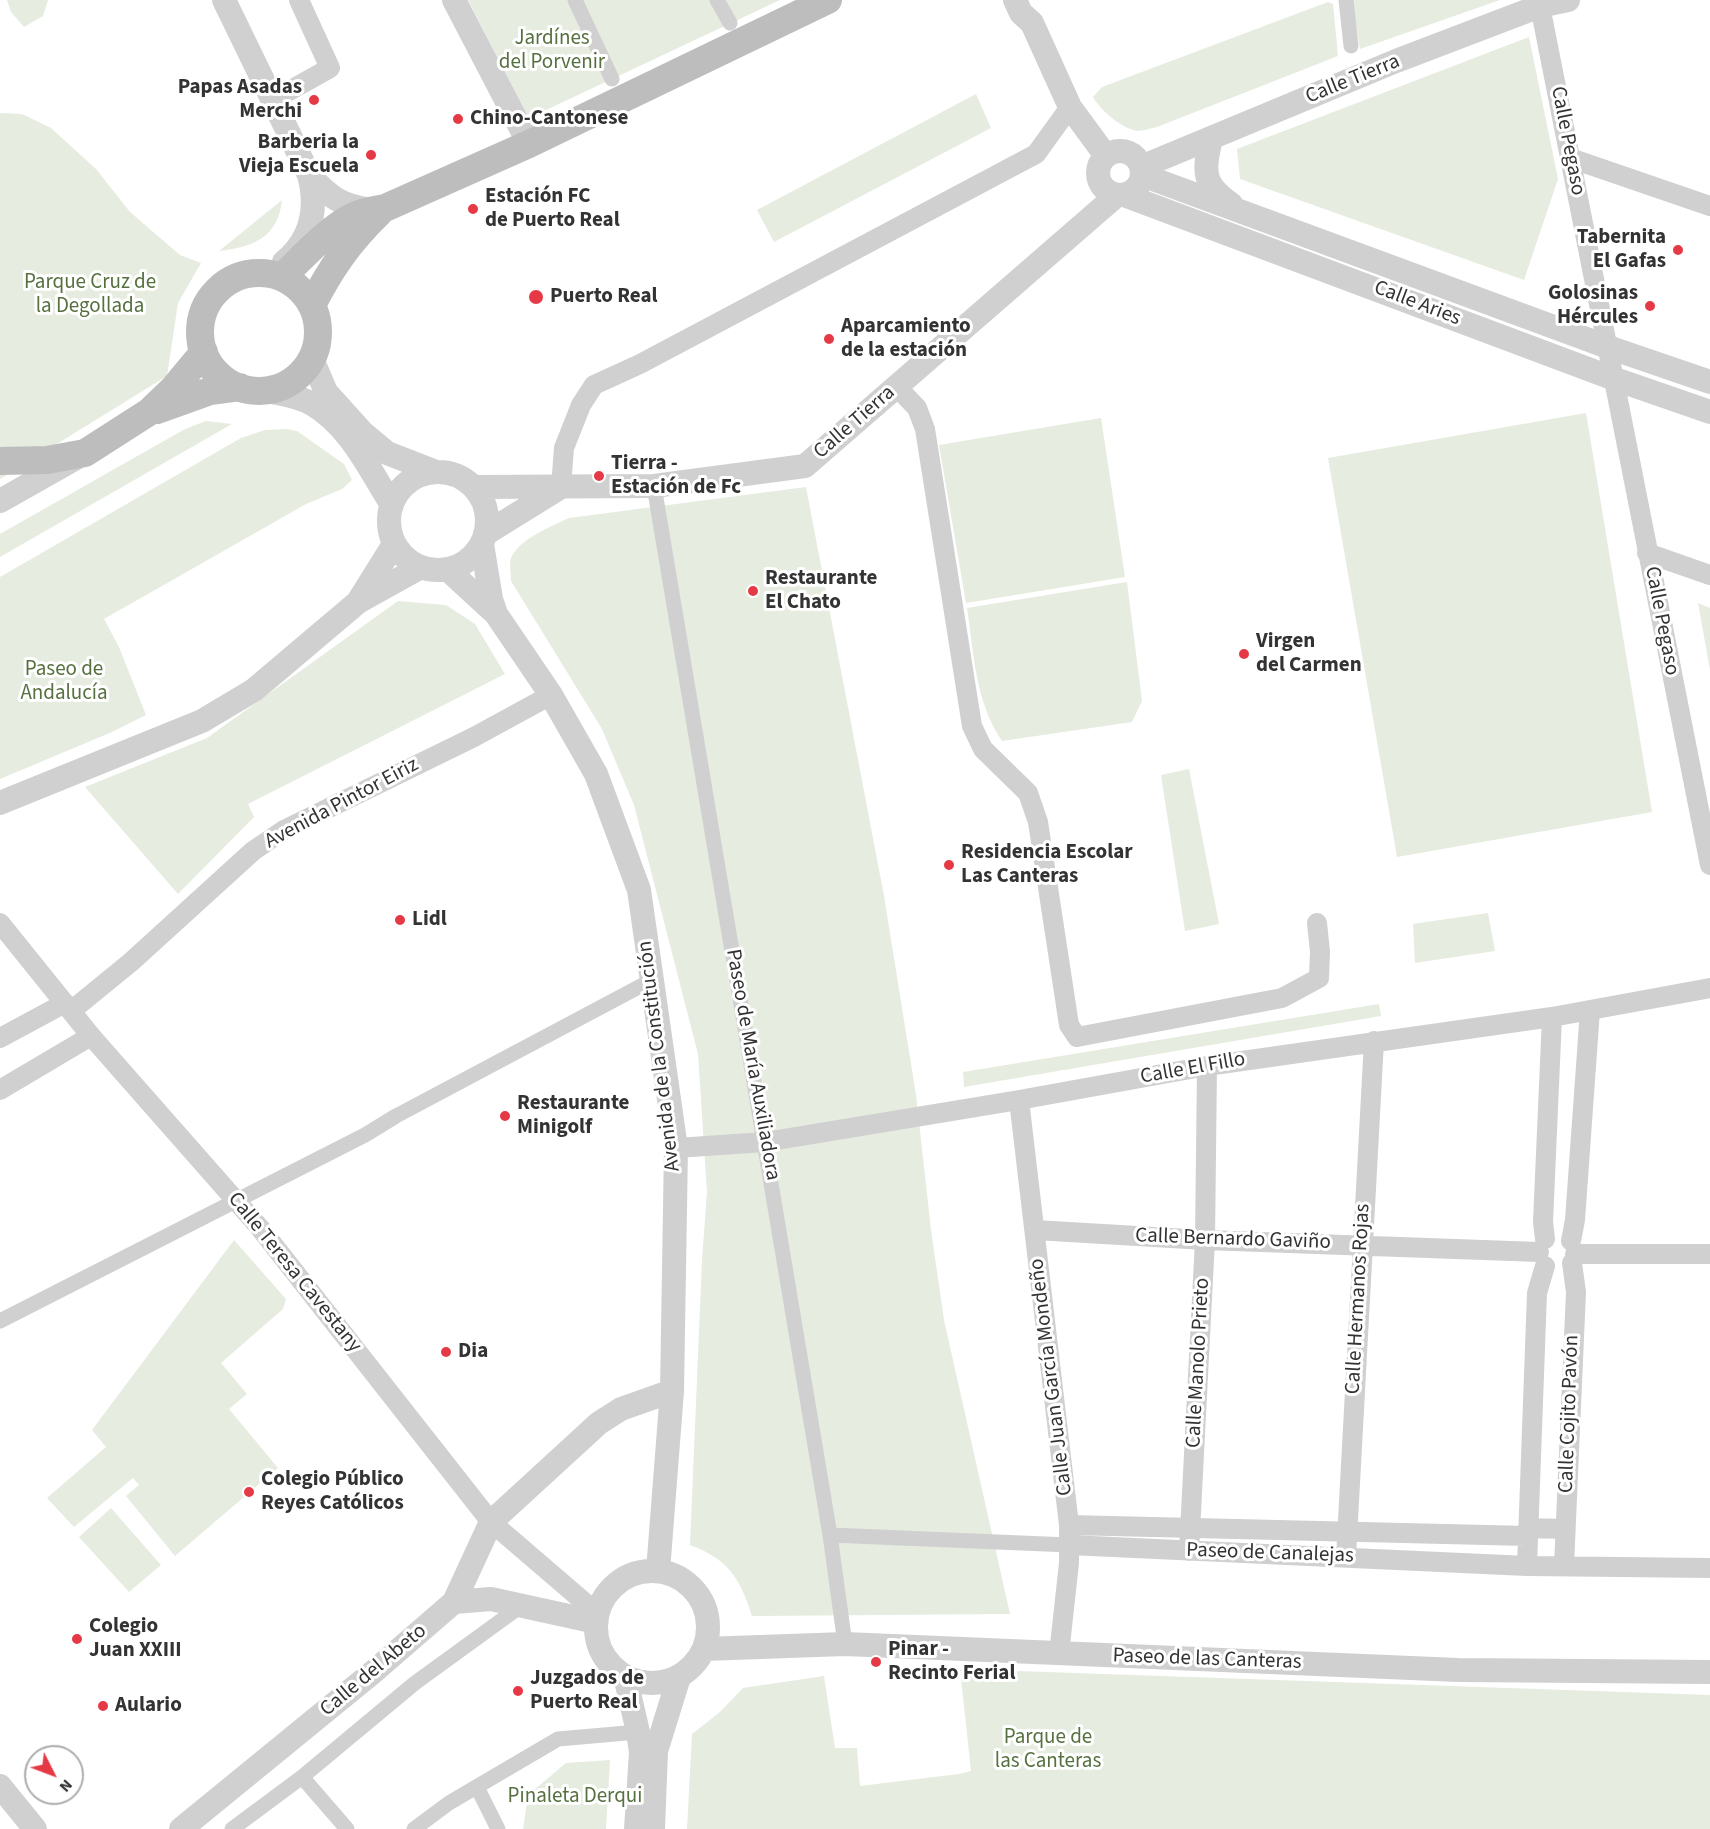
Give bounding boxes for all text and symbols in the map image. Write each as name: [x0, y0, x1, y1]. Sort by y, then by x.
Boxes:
park label: Jardínes del Porvenir: [499, 26, 605, 76]
street label: Calle Tierra: [1302, 50, 1404, 110]
place label: Papas Asadas Merchi: [178, 75, 302, 125]
street label: Calle Pegaso: [1544, 84, 1590, 198]
marker: Papas Asadas Merchi: [307, 93, 321, 107]
place label: Chino-Cantonese: [470, 106, 628, 132]
marker: Chino-Cantonese: [451, 112, 465, 126]
place label: Barberia la Vieja Escuela: [239, 130, 359, 180]
marker: Barberia la Vieja Escuela: [364, 148, 378, 162]
place label: Estación FC de Puerto Real: [485, 184, 620, 234]
marker: Estación FC de Puerto Real: [466, 202, 480, 216]
place label: Tabernita El Gafas: [1577, 225, 1666, 275]
marker: Tabernita El Gafas: [1671, 243, 1685, 257]
park label: Parque Cruz de la Degollada: [24, 270, 156, 320]
street label: Calle Aries: [1370, 276, 1464, 332]
place label: Golosinas Hércules: [1548, 281, 1638, 331]
place label: Puerto Real: [550, 284, 658, 310]
marker: Puerto Real: [527, 288, 545, 306]
marker: Golosinas Hércules: [1643, 299, 1657, 313]
place label: Aparcamiento de la estación: [841, 314, 971, 364]
marker: Aparcamiento de la estación: [822, 332, 836, 346]
street label: Calle Tierra: [809, 381, 901, 465]
place label: Tierra - Estación de Fc: [611, 451, 741, 501]
marker: Tierra - Estación de Fc: [592, 469, 606, 483]
street label: Calle Pegaso: [1638, 564, 1684, 678]
place label: Restaurante El Chato: [765, 566, 877, 616]
marker: Restaurante El Chato: [746, 584, 760, 598]
place label: Virgen del Carmen: [1256, 629, 1362, 679]
marker: Virgen del Carmen: [1237, 647, 1251, 661]
park label: Paseo de Andalucía: [20, 657, 108, 707]
street label: Avenida Pintor Eiriz: [261, 753, 423, 855]
place label: Residencia Escolar Las Canteras: [961, 840, 1133, 890]
marker: Residencia Escolar Las Canteras: [942, 858, 956, 872]
place label: Lidl: [412, 907, 447, 933]
marker: Lidl: [393, 913, 407, 927]
street label: Avenida de la Constitución: [633, 939, 687, 1173]
street label: Paseo de María Auxiliadora: [719, 947, 785, 1183]
street label: Calle El Fillo: [1139, 1047, 1247, 1091]
place label: Restaurante Minigolf: [517, 1091, 629, 1141]
marker: Restaurante Minigolf: [498, 1109, 512, 1123]
street label: Calle Teresa Cavestany: [222, 1188, 366, 1358]
street label: Calle Hermanos Rojas: [1341, 1203, 1377, 1395]
street label: Calle Bernardo Gaviño: [1135, 1224, 1331, 1256]
street label: Calle Juan García Mondeño: [1025, 1257, 1079, 1497]
street label: Calle Manolo Prieto: [1182, 1277, 1216, 1449]
street label: Calle Cojito Pavón: [1555, 1335, 1585, 1493]
place label: Dia: [458, 1339, 488, 1365]
marker: Dia: [439, 1345, 453, 1359]
place label: Colegio Público Reyes Católicos: [261, 1467, 404, 1517]
marker: Colegio Público Reyes Católicos: [242, 1485, 256, 1499]
street label: Paseo de Canalejas: [1186, 1538, 1354, 1570]
place label: Colegio Juan XXIII: [89, 1614, 182, 1664]
street label: Calle del Abeto: [316, 1619, 432, 1723]
marker: Colegio Juan XXIII: [70, 1632, 84, 1646]
place label: Pinar - Recinto Ferial: [888, 1637, 1015, 1687]
street label: Paseo de las Canteras: [1112, 1644, 1302, 1676]
marker: Pinar - Recinto Ferial: [869, 1655, 883, 1669]
place label: Juzgados de Puerto Real: [530, 1666, 644, 1716]
marker: Juzgados de Puerto Real: [511, 1684, 525, 1698]
place label: Aulario: [115, 1693, 182, 1719]
marker: Aulario: [96, 1699, 110, 1713]
park label: Parque de las Canteras: [995, 1725, 1101, 1775]
north arrow: [24, 1745, 84, 1805]
text: N: [54, 1774, 78, 1797]
park label: Pinaleta Derqui: [508, 1784, 642, 1810]

